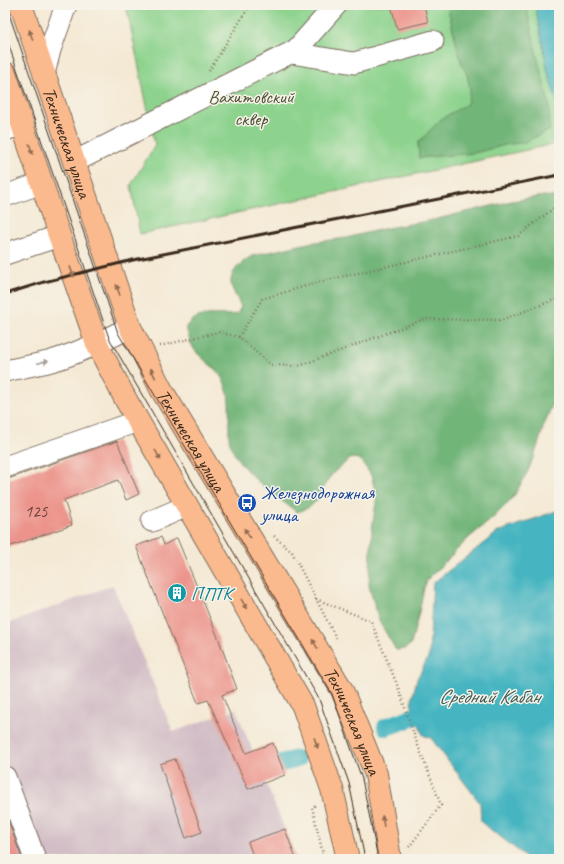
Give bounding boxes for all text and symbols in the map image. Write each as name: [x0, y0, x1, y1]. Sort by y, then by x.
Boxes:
one-way arrow: [28, 28, 34, 40]
street label: Техническая улица: [37, 84, 97, 202]
park label: Вахитовский сквер: [208, 85, 295, 131]
one-way arrow: [28, 144, 34, 156]
one-way arrow: [69, 267, 75, 279]
one-way arrow: [114, 284, 120, 296]
one-way arrow: [37, 359, 49, 365]
one-way arrow: [150, 367, 156, 379]
street label: Техническая улица: [151, 385, 232, 498]
one-way arrow: [154, 449, 161, 461]
place label: Железнодорожная улица: [260, 481, 376, 527]
bus stop icon: Железнодорожная улица: [236, 492, 258, 514]
house number: 125: [25, 501, 49, 522]
one-way arrow: [243, 528, 251, 538]
building icon: ППТК: [166, 582, 188, 604]
place label: ППТК: [191, 582, 236, 606]
one-way arrow: [240, 598, 247, 610]
one-way arrow: [311, 639, 319, 649]
street label: Техническая улица: [318, 663, 387, 780]
water label: Средний Кабан: [439, 684, 542, 709]
one-way arrow: [313, 737, 319, 749]
one-way arrow: [380, 814, 386, 827]

